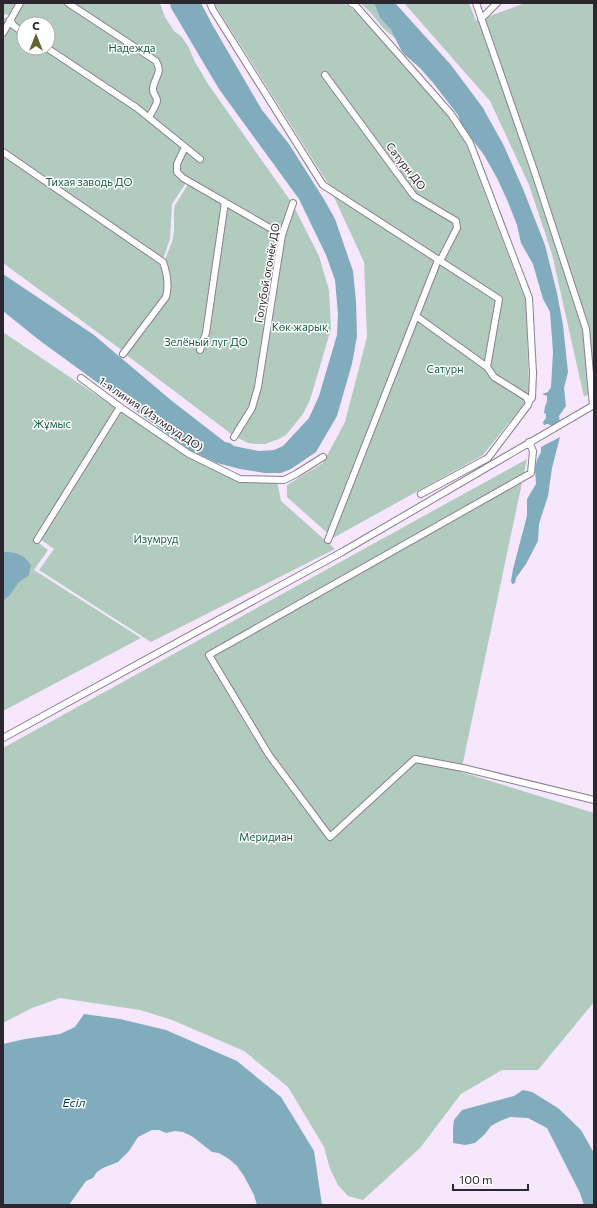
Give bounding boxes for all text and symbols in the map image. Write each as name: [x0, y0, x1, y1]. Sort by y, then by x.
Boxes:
north arrow: [16, 16, 56, 56]
text: С: [32, 19, 40, 32]
park label: Надежда: [108, 41, 156, 54]
street label: Сатурн ДО: [384, 139, 429, 192]
park label: Тихая заводь ДО: [45, 175, 133, 188]
street label: Голубой огонёк ДО: [251, 222, 282, 324]
park label: Көк жарық: [272, 320, 328, 333]
park label: Зелёный луг ДО: [164, 335, 248, 348]
park label: Сатурн: [427, 362, 463, 375]
street label: 1-я линия (Изумруд ДО): [97, 374, 206, 453]
park label: Жұмыс: [33, 417, 71, 430]
park label: Изумруд: [133, 532, 179, 545]
park label: Меридиан: [239, 830, 293, 843]
water label: Есіл: [62, 1095, 86, 1109]
scale bar: [453, 1166, 528, 1192]
text: 100 m: [459, 1172, 493, 1186]

